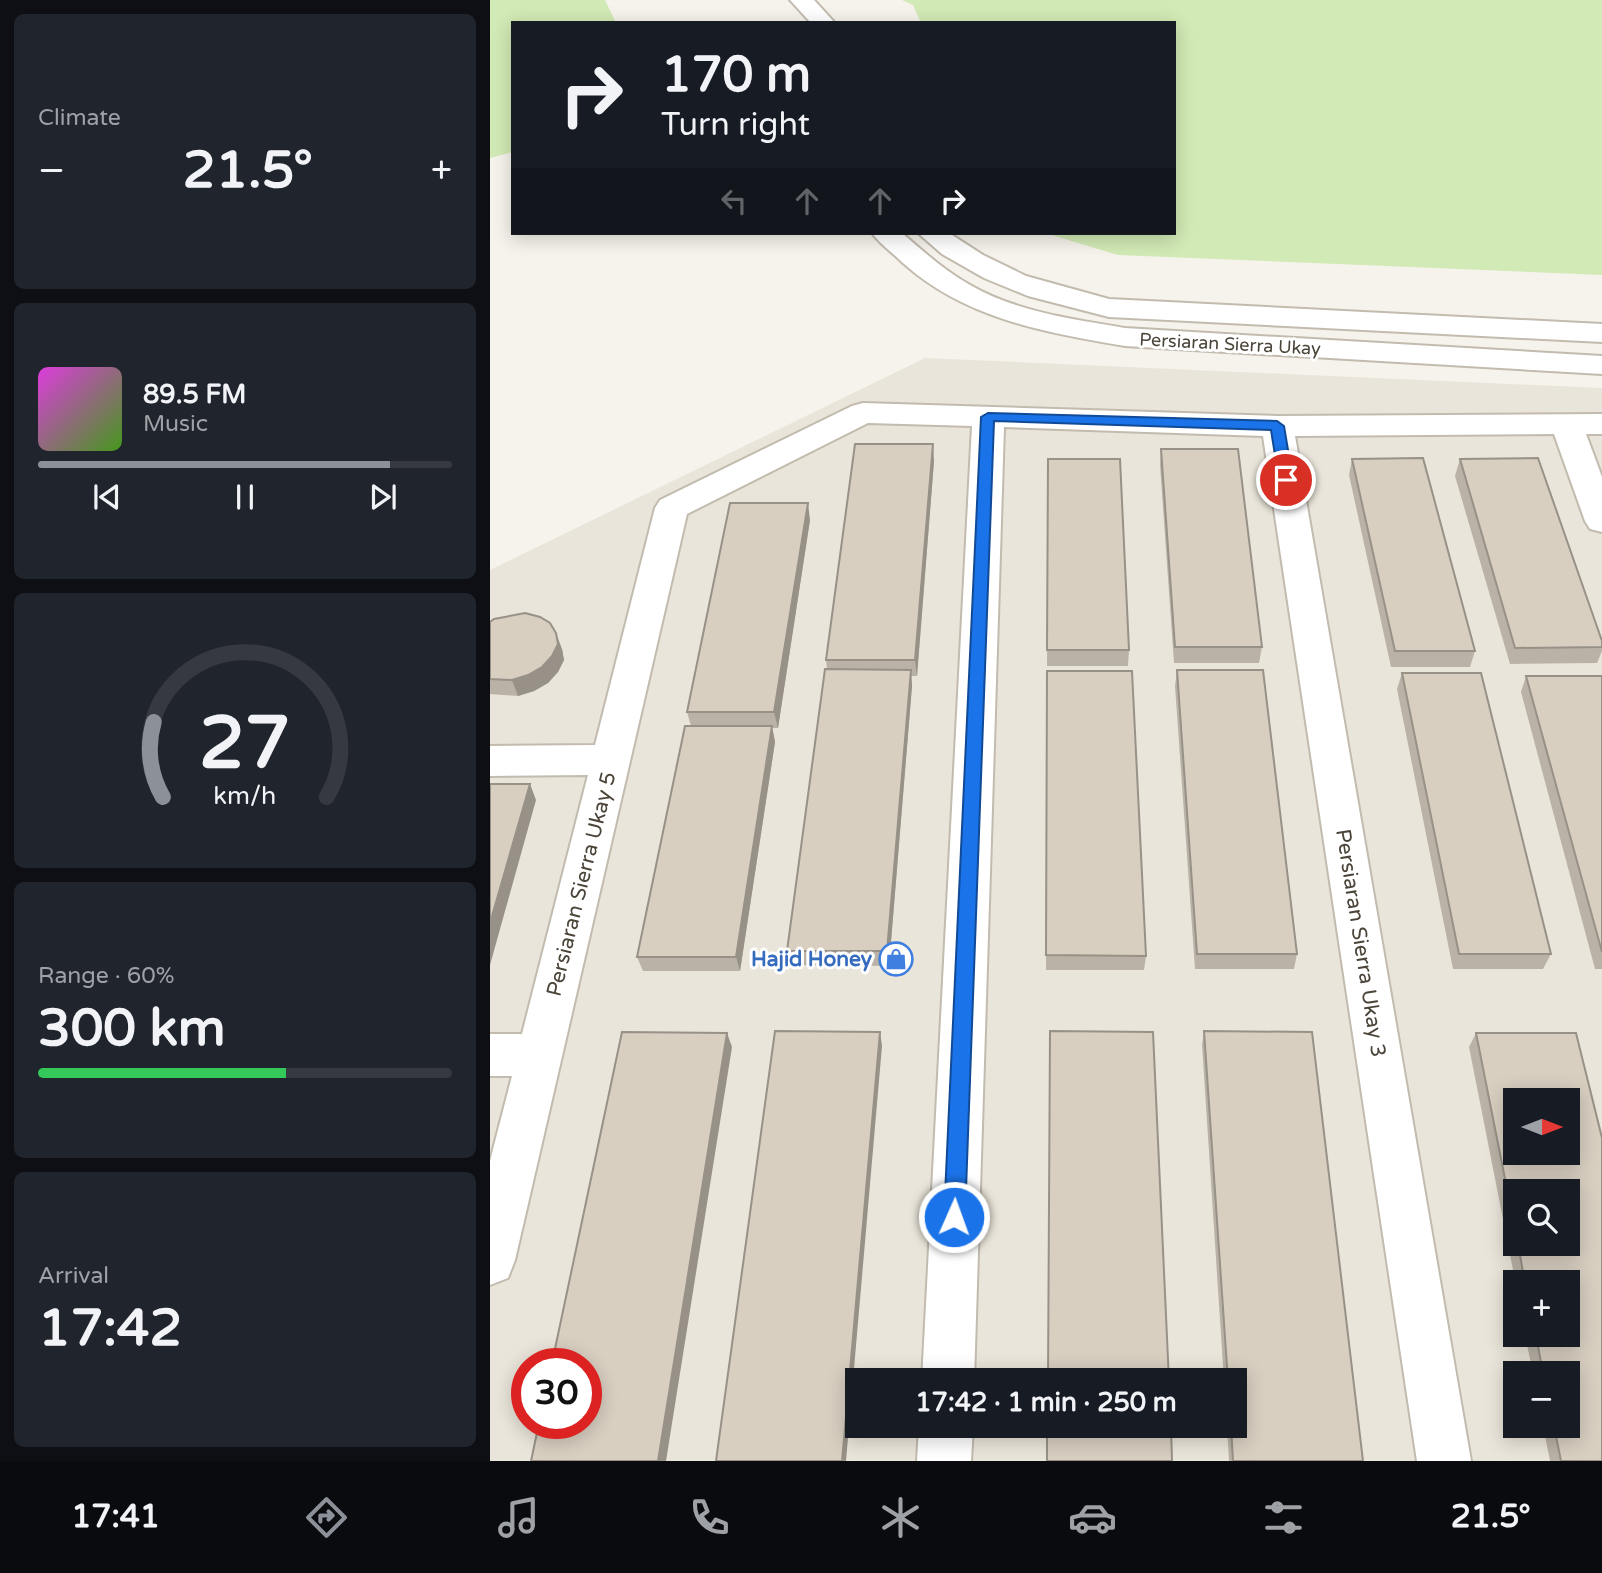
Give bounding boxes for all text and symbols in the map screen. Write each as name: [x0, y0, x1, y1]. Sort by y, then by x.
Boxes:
text: 170 m: [661, 46, 811, 105]
icon: right: [546, 49, 637, 140]
text: Climate: [38, 104, 121, 132]
text: Turn right: [661, 106, 810, 144]
text: 21.5°: [183, 139, 313, 202]
text: −: [38, 148, 65, 194]
text: +: [431, 148, 452, 194]
icon: left: [715, 182, 753, 220]
icon: ahead: [788, 182, 826, 220]
icon: ahead: [861, 182, 899, 220]
icon: right: [934, 182, 972, 220]
street label: Persiaran Sierra Ukay: [1139, 328, 1322, 360]
text: 89.5 FM: [143, 379, 246, 410]
text: Music: [143, 410, 208, 438]
pin: [1256, 450, 1316, 510]
icon: arrive: [1267, 461, 1305, 499]
icon: previous: [88, 478, 126, 516]
icon: pause: [226, 478, 264, 516]
icon: next: [364, 478, 402, 516]
text: 27: [199, 700, 291, 788]
street label: Persiaran Sierra Ukay 5: [541, 769, 622, 999]
text: km/h: [214, 780, 276, 810]
street label: Persiaran Sierra Ukay 3: [1330, 827, 1391, 1059]
shop icon: Hajid Honey: [877, 940, 915, 978]
place label: Hajid Honey: [751, 947, 873, 972]
text: Range · 60%: [38, 962, 174, 990]
text: 300 km: [38, 997, 226, 1060]
north arrow: [1503, 1088, 1580, 1166]
map controls: [1503, 1088, 1580, 1438]
button: search: [1503, 1179, 1580, 1256]
position arrow: [917, 1180, 991, 1254]
text: Arrival: [38, 1262, 109, 1290]
button: +: [1503, 1270, 1580, 1347]
text: 17:42: [38, 1297, 182, 1360]
speed limit sign: 30: [511, 1348, 602, 1439]
button: −: [1503, 1361, 1580, 1438]
text: 17:42 · 1 min · 250 m: [915, 1387, 1177, 1418]
icon: directions: [302, 1493, 351, 1542]
icon: music: [494, 1493, 543, 1542]
icon: phone: [685, 1493, 734, 1542]
icon: climate: [876, 1493, 925, 1542]
icon: car: [1068, 1493, 1117, 1542]
icon: filters: [1259, 1493, 1308, 1542]
text: 17:41: [71, 1498, 160, 1536]
text: 21.5°: [1451, 1498, 1531, 1536]

